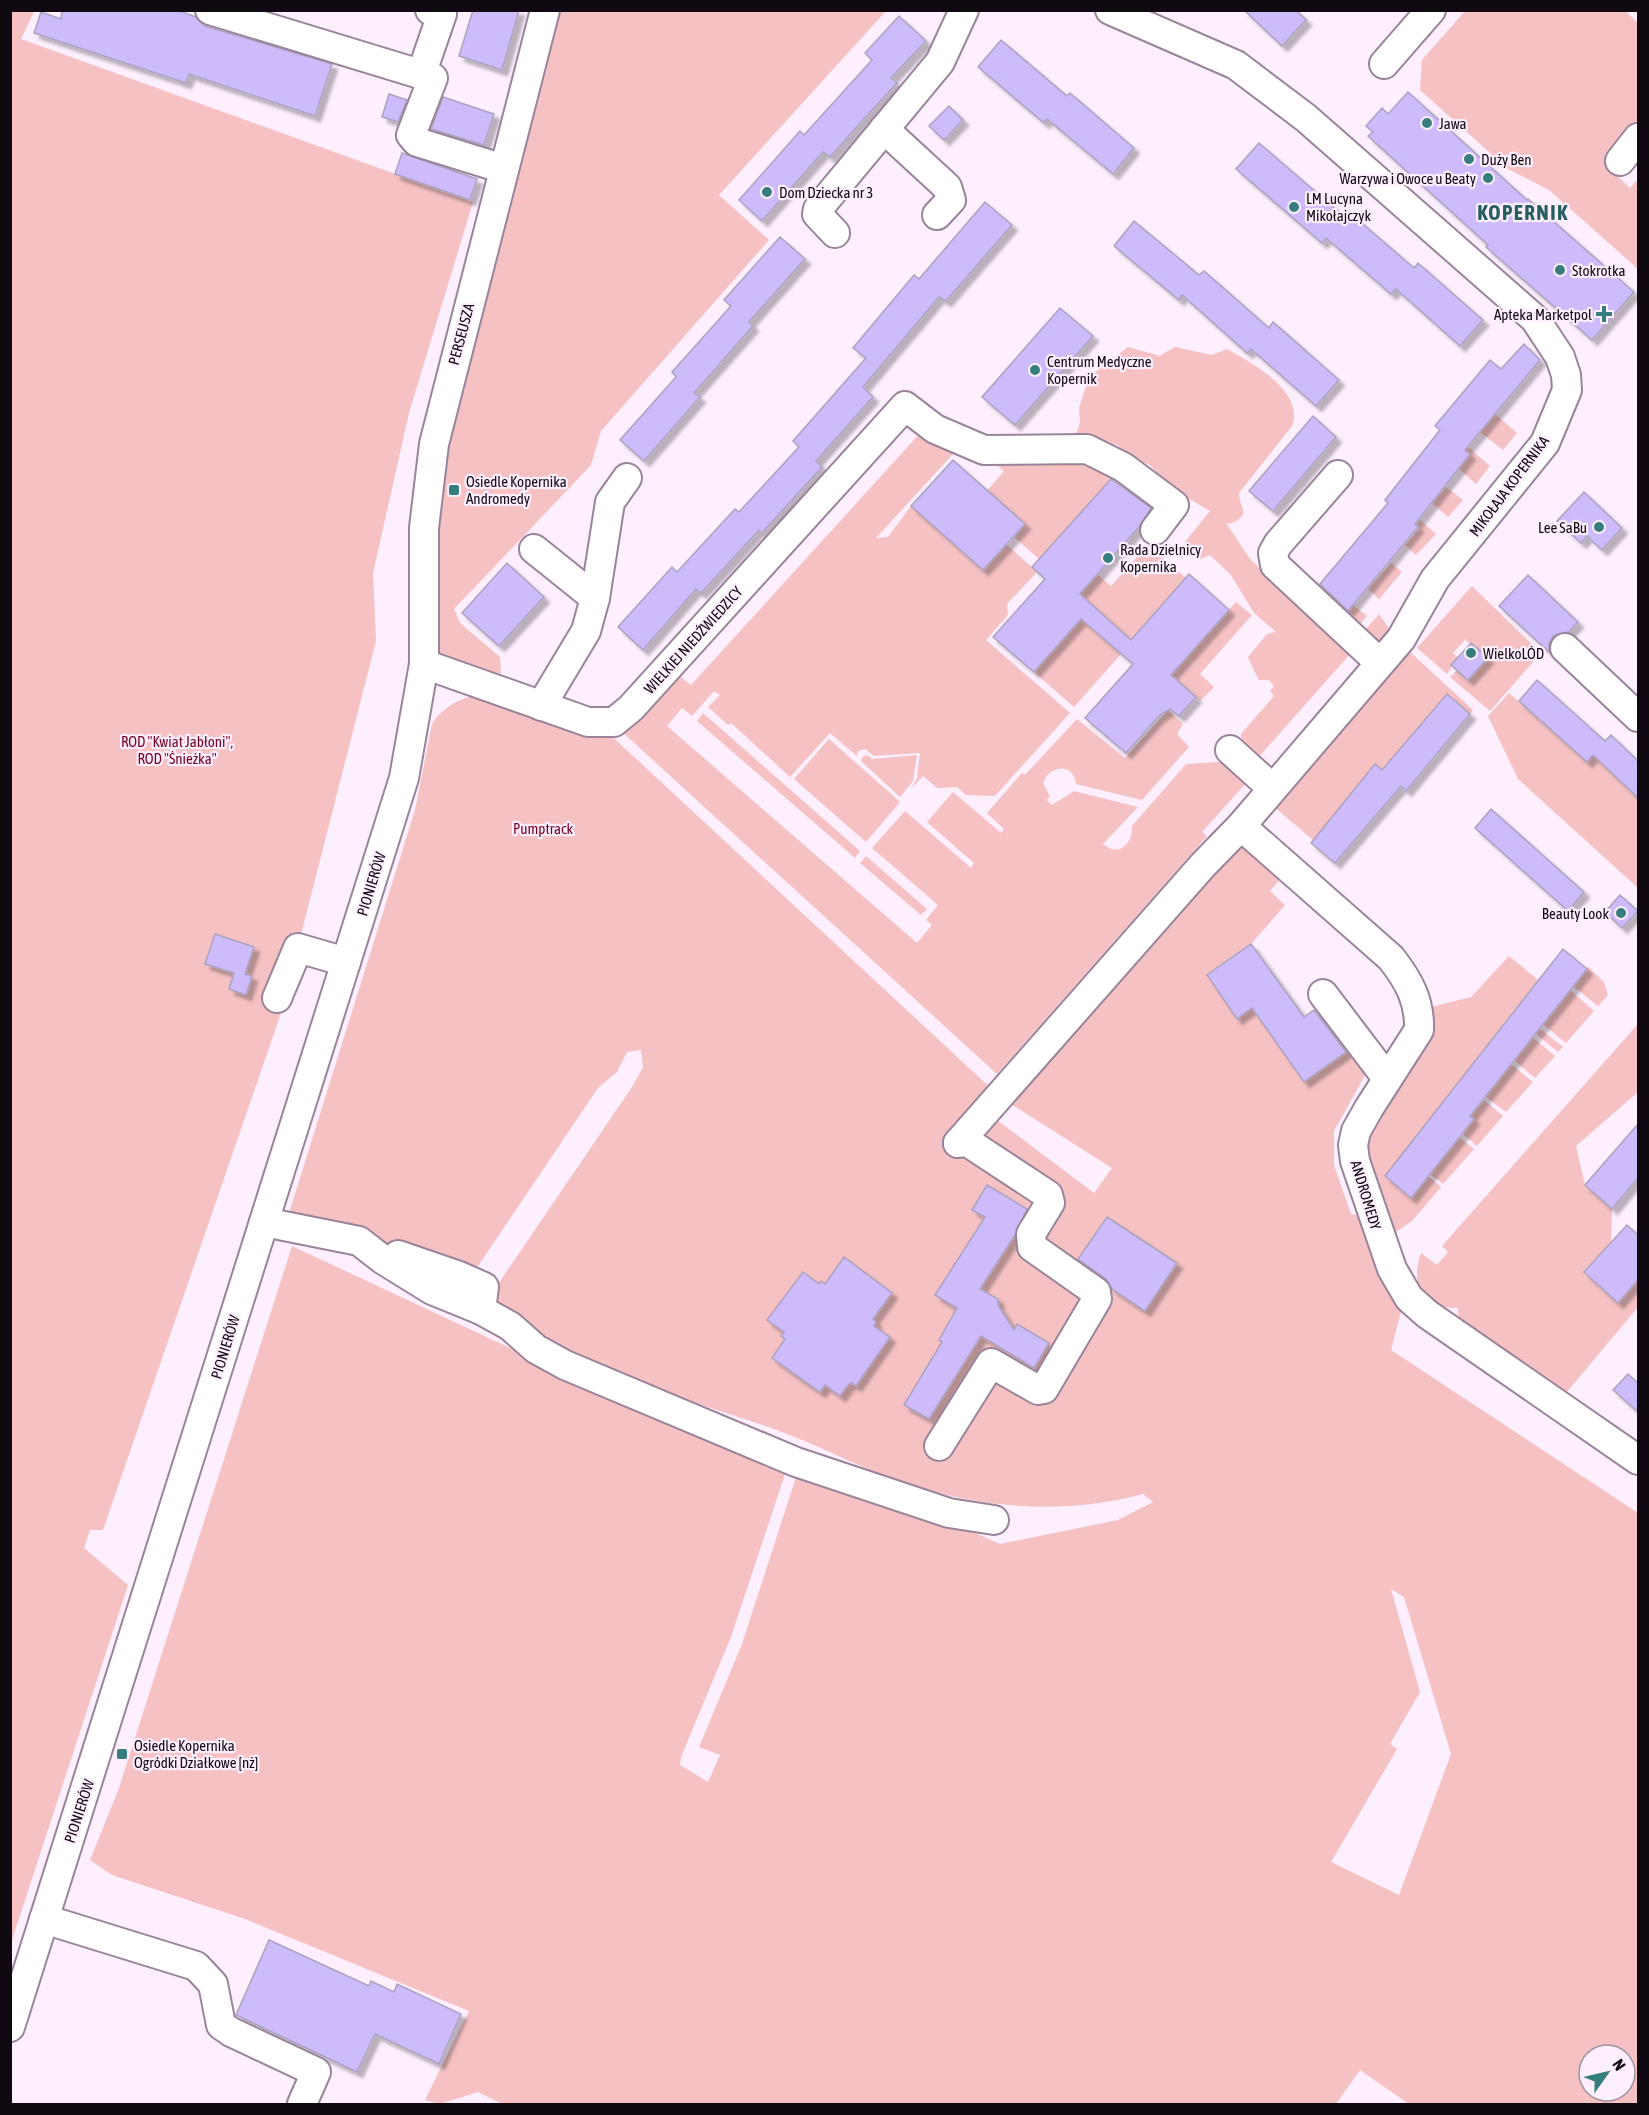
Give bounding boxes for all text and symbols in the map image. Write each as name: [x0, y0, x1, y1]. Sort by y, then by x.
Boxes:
place label: Jawa: [1439, 115, 1467, 132]
marker: Jawa: [1420, 116, 1434, 130]
place label: Duży Ben: [1481, 151, 1531, 168]
marker: Duży Ben: [1462, 152, 1476, 166]
place label: Warzywa i Owoce u Beaty: [1340, 170, 1476, 187]
marker: Warzywa i Owoce u Beaty: [1481, 171, 1495, 185]
place label: Dom Dziecka nr 3: [779, 184, 873, 201]
marker: Dom Dziecka nr 3: [760, 185, 774, 199]
place label: LM Lucyna Mikołajczyk: [1306, 190, 1371, 224]
marker: LM Lucyna Mikołajczyk: [1287, 200, 1301, 214]
district label: KOPERNIK: [1477, 200, 1569, 224]
place label: Stokrotka: [1572, 262, 1626, 279]
marker: Stokrotka: [1553, 263, 1567, 277]
street label: PERSEUSZA: [445, 301, 478, 367]
place label: Apteka Marketpol: [1494, 306, 1592, 323]
marker: Apteka Marketpol: [1597, 307, 1611, 321]
place label: Centrum Medyczne Kopernik: [1047, 353, 1152, 387]
marker: Centrum Medyczne Kopernik: [1028, 363, 1042, 377]
street label: MIKOŁAJA KOPERNIKA: [1466, 432, 1553, 540]
place label: Osiedle Kopernika Andromedy: [466, 473, 567, 507]
marker: Osiedle Kopernika Andromedy: [447, 483, 461, 497]
place label: Lee SaBu: [1538, 519, 1587, 536]
marker: Lee SaBu: [1592, 520, 1606, 534]
place label: Rada Dzielnicy Kopernika: [1120, 541, 1201, 575]
marker: Rada Dzielnicy Kopernika: [1101, 551, 1115, 565]
street label: WIELKIEJ NIEDŹWIEDZICY: [640, 583, 746, 697]
place label: WielkoLÓD: [1483, 645, 1544, 662]
marker: WielkoLÓD: [1464, 646, 1478, 660]
park label: ROD "Kwiat Jabłoni", ROD "Śnieżka": [121, 733, 233, 767]
park label: Pumptrack: [513, 820, 573, 837]
street label: PIONIERÓW: [353, 850, 389, 918]
place label: Beauty Look: [1542, 905, 1609, 922]
marker: Beauty Look: [1614, 906, 1628, 920]
street label: ANDROMEDY: [1347, 1158, 1385, 1232]
street label: PIONIERÓW: [207, 1313, 243, 1381]
place label: Osiedle Kopernika Ogródki Działkowe [nż]: [134, 1737, 258, 1771]
marker: Osiedle Kopernika Ogródki Działkowe [nż]: [115, 1747, 129, 1761]
street label: PIONIERÓW: [61, 1777, 97, 1845]
north arrow: [1577, 2043, 1637, 2103]
text: N: [1609, 2056, 1630, 2074]

